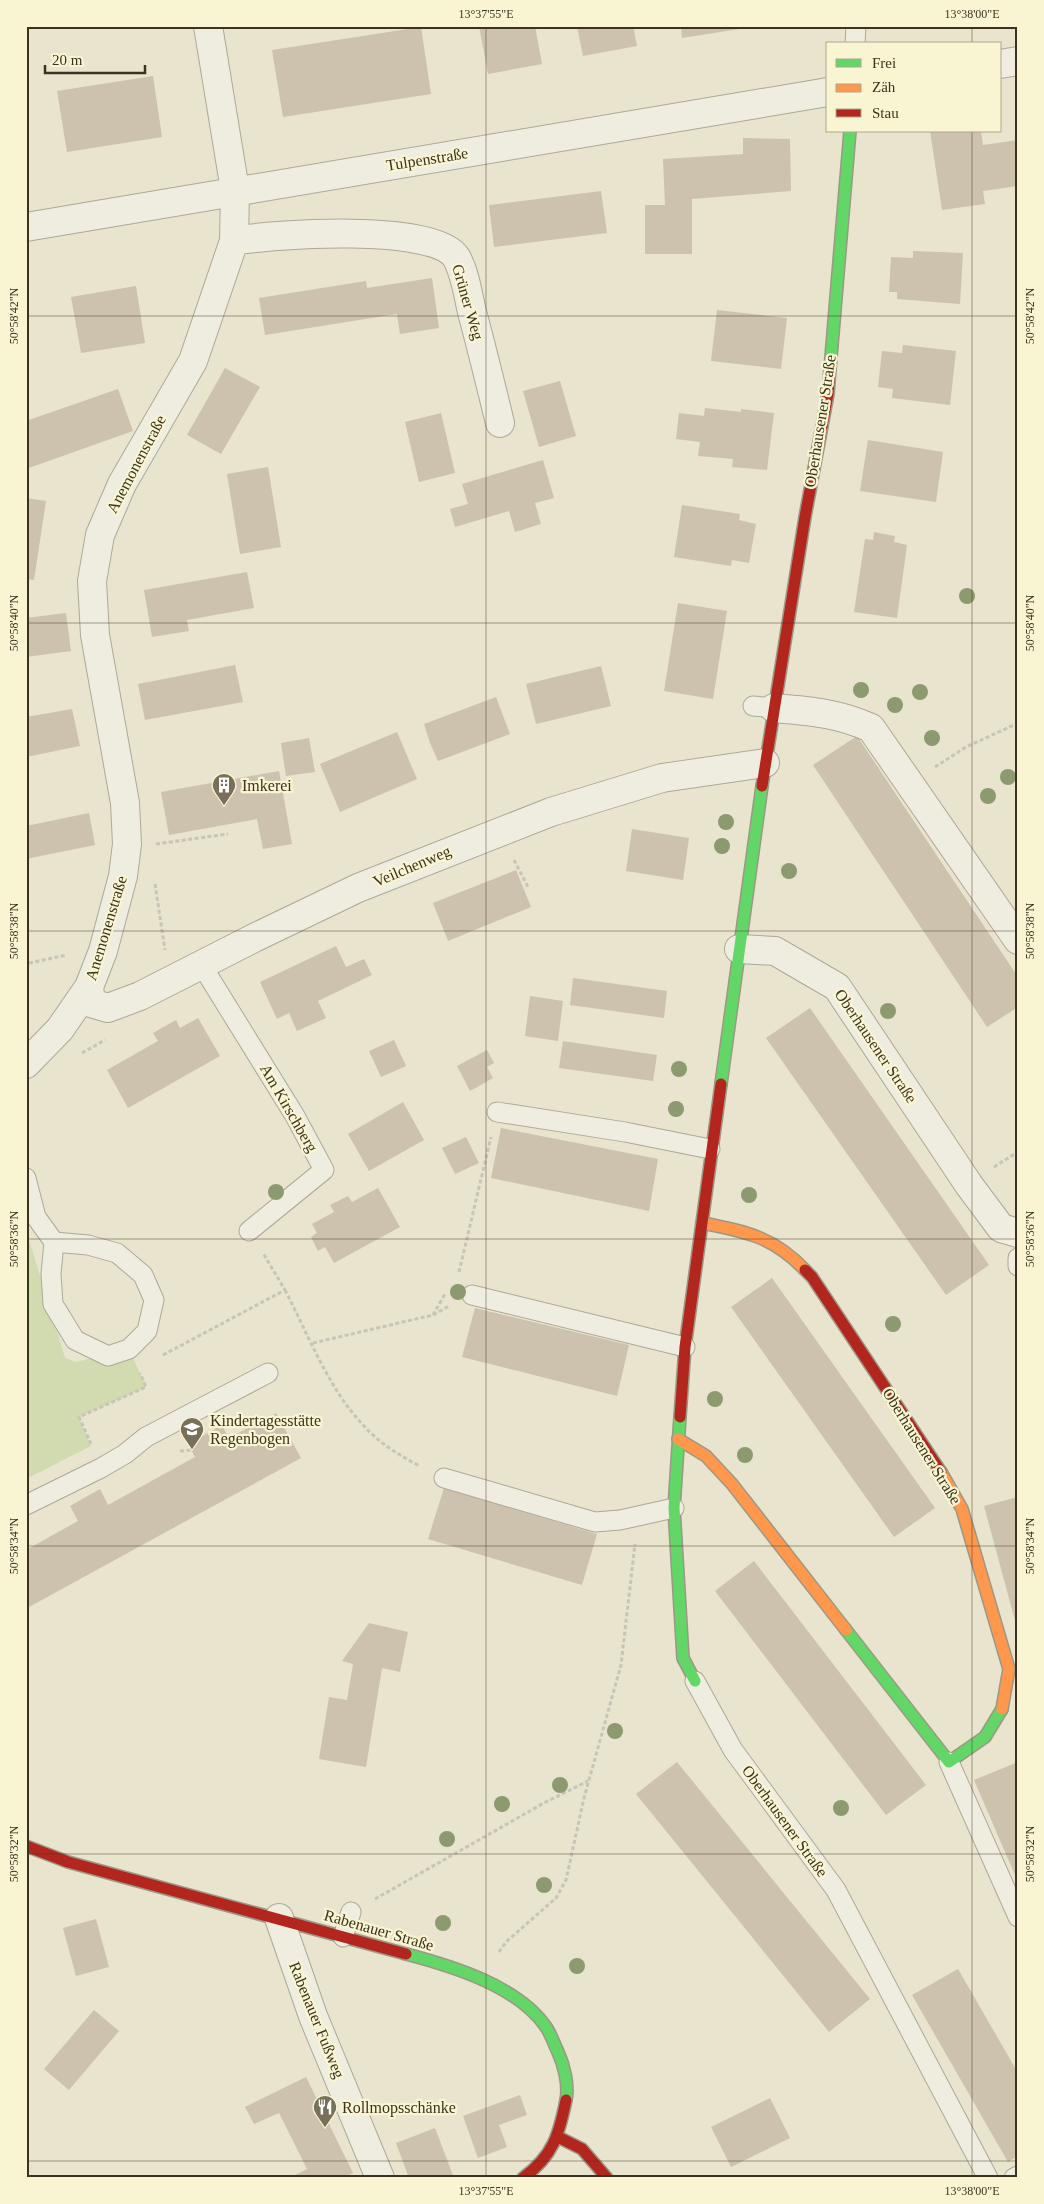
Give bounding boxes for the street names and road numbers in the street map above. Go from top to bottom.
street label: Tulpenstraße [385,144,469,175]
street label: Grüner Weg [448,262,487,342]
street label: Oberhausener Straße [801,354,839,488]
street label: Anemonenstraße [103,412,169,516]
street label: Veilchenweg [371,842,454,891]
street label: Anemonenstraße [82,874,130,982]
street label: Oberhausener Straße [832,986,920,1106]
street label: Am Kirschberg [256,1061,321,1156]
street label: Oberhausener Straße [879,1385,965,1507]
street label: Oberhausener Straße [739,1762,831,1880]
street label: Rabenauer Straße [322,1906,436,1954]
street label: Rabenauer Fußweg [285,1959,348,2081]

